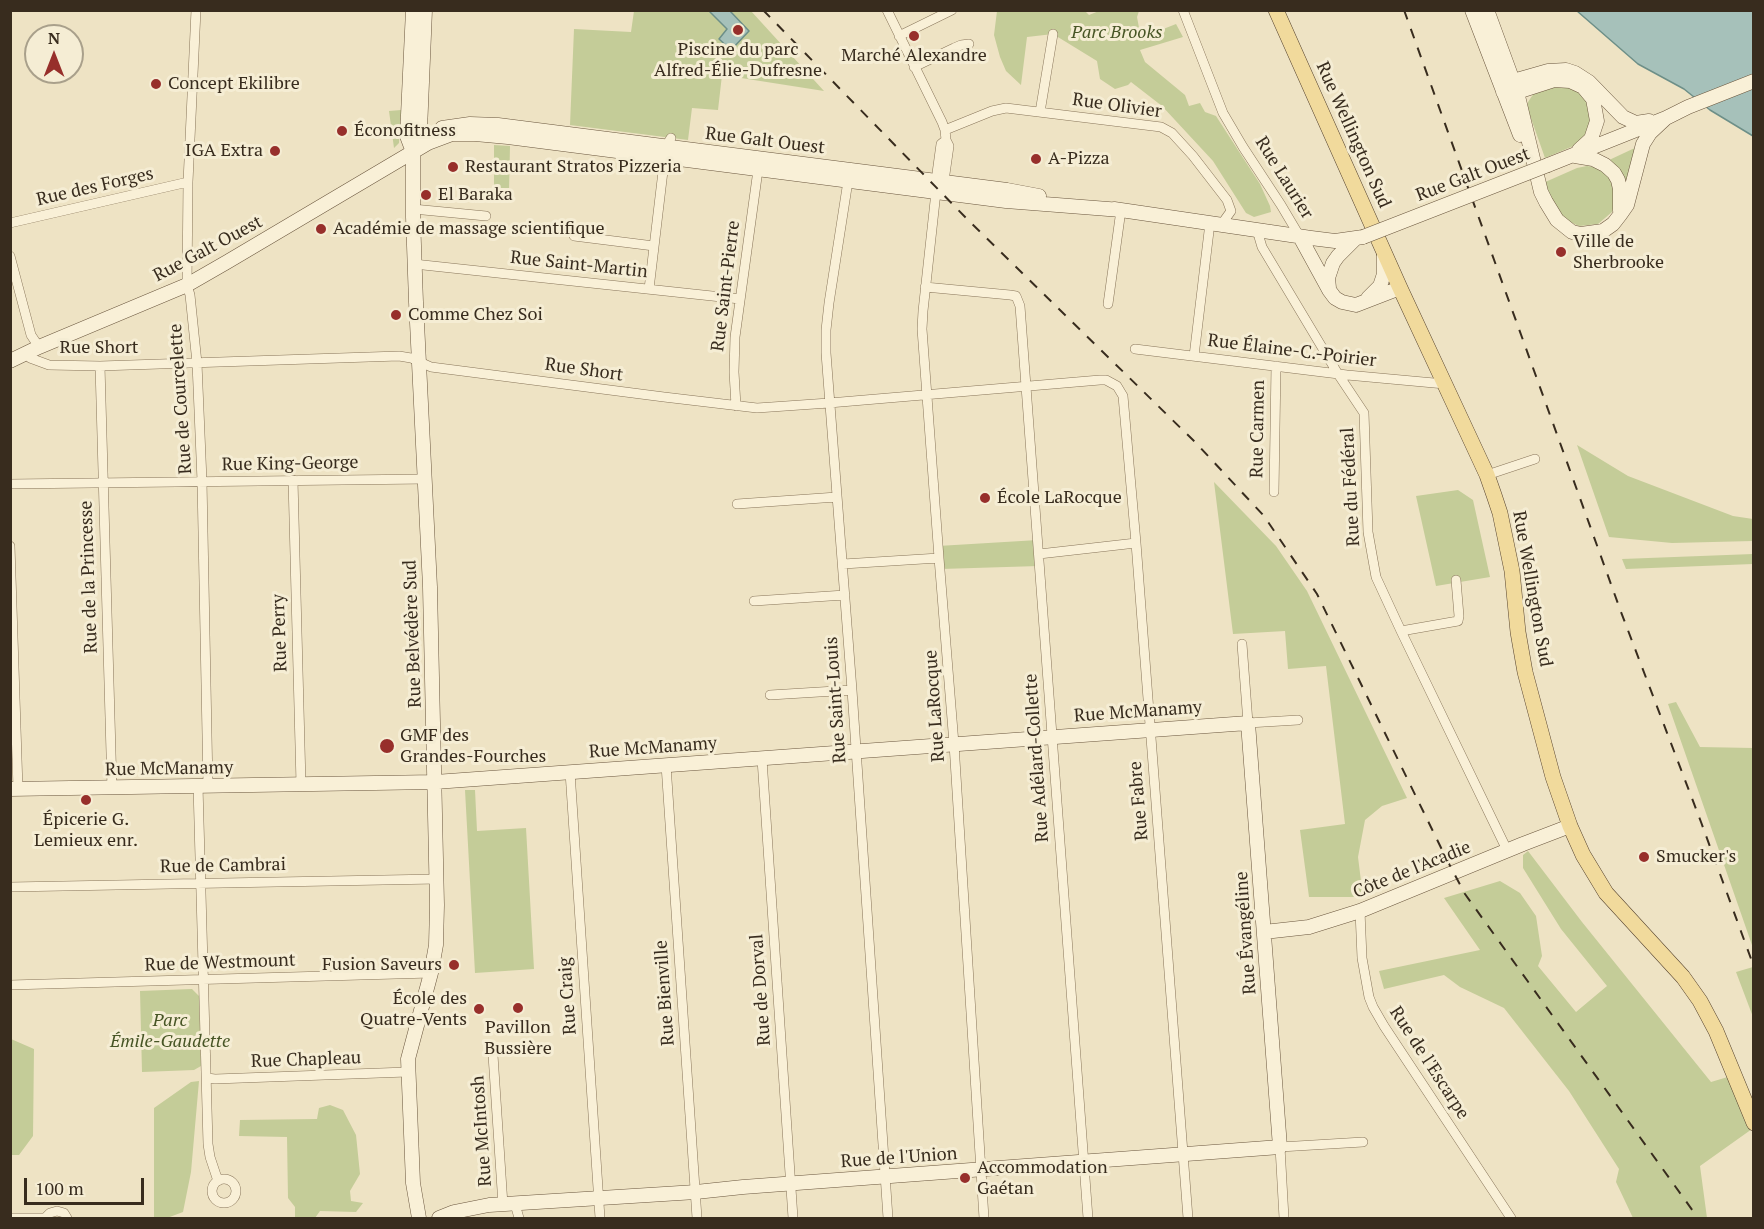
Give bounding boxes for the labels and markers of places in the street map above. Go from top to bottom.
marker: Piscine du parc Alfred-Élie-Dufresne [731,23,745,37]
marker: Marché Alexandre [907,29,921,43]
place label: Piscine du parc Alfred-Élie-Dufresne [654,39,822,82]
place label: Marché Alexandre [841,45,987,67]
place label: Concept Ekilibre [168,73,300,95]
marker: Concept Ekilibre [149,77,163,91]
place label: Éconofitness [354,120,456,142]
marker: Éconofitness [335,124,349,138]
place label: IGA Extra [185,140,263,162]
marker: IGA Extra [268,144,282,158]
place label: A-Pizza [1048,148,1110,170]
marker: A-Pizza [1029,152,1043,166]
place label: Restaurant Stratos Pizzeria [465,156,682,178]
marker: Restaurant Stratos Pizzeria [446,160,460,174]
place label: El Baraka [438,184,513,206]
marker: El Baraka [419,188,433,202]
place label: Académie de massage scientifique [333,218,605,240]
marker: Académie de massage scientifique [314,222,328,236]
place label: Ville de Sherbrooke [1573,231,1664,274]
marker: Ville de Sherbrooke [1554,245,1568,259]
place label: Comme Chez Soi [408,304,543,326]
marker: Comme Chez Soi [389,308,403,322]
place label: École LaRocque [997,487,1122,509]
marker: École LaRocque [978,491,992,505]
place label: GMF des Grandes-Fourches [400,725,546,768]
marker: GMF des Grandes-Fourches [378,737,396,755]
marker: Épicerie G. Lemieux enr. [79,793,93,807]
place label: Épicerie G. Lemieux enr. [34,809,138,852]
place label: Smucker's [1656,846,1736,868]
marker: Smucker's [1637,850,1651,864]
place label: Fusion Saveurs [322,954,442,976]
marker: Fusion Saveurs [447,958,461,972]
place label: École des Quatre-Vents [360,988,467,1030]
marker: Pavillon Bussière [511,1001,525,1015]
marker: École des Quatre-Vents [472,1002,486,1016]
place label: Pavillon Bussière [484,1017,552,1060]
place label: Accommodation Gaétan [977,1157,1108,1200]
marker: Accommodation Gaétan [958,1171,972,1185]

